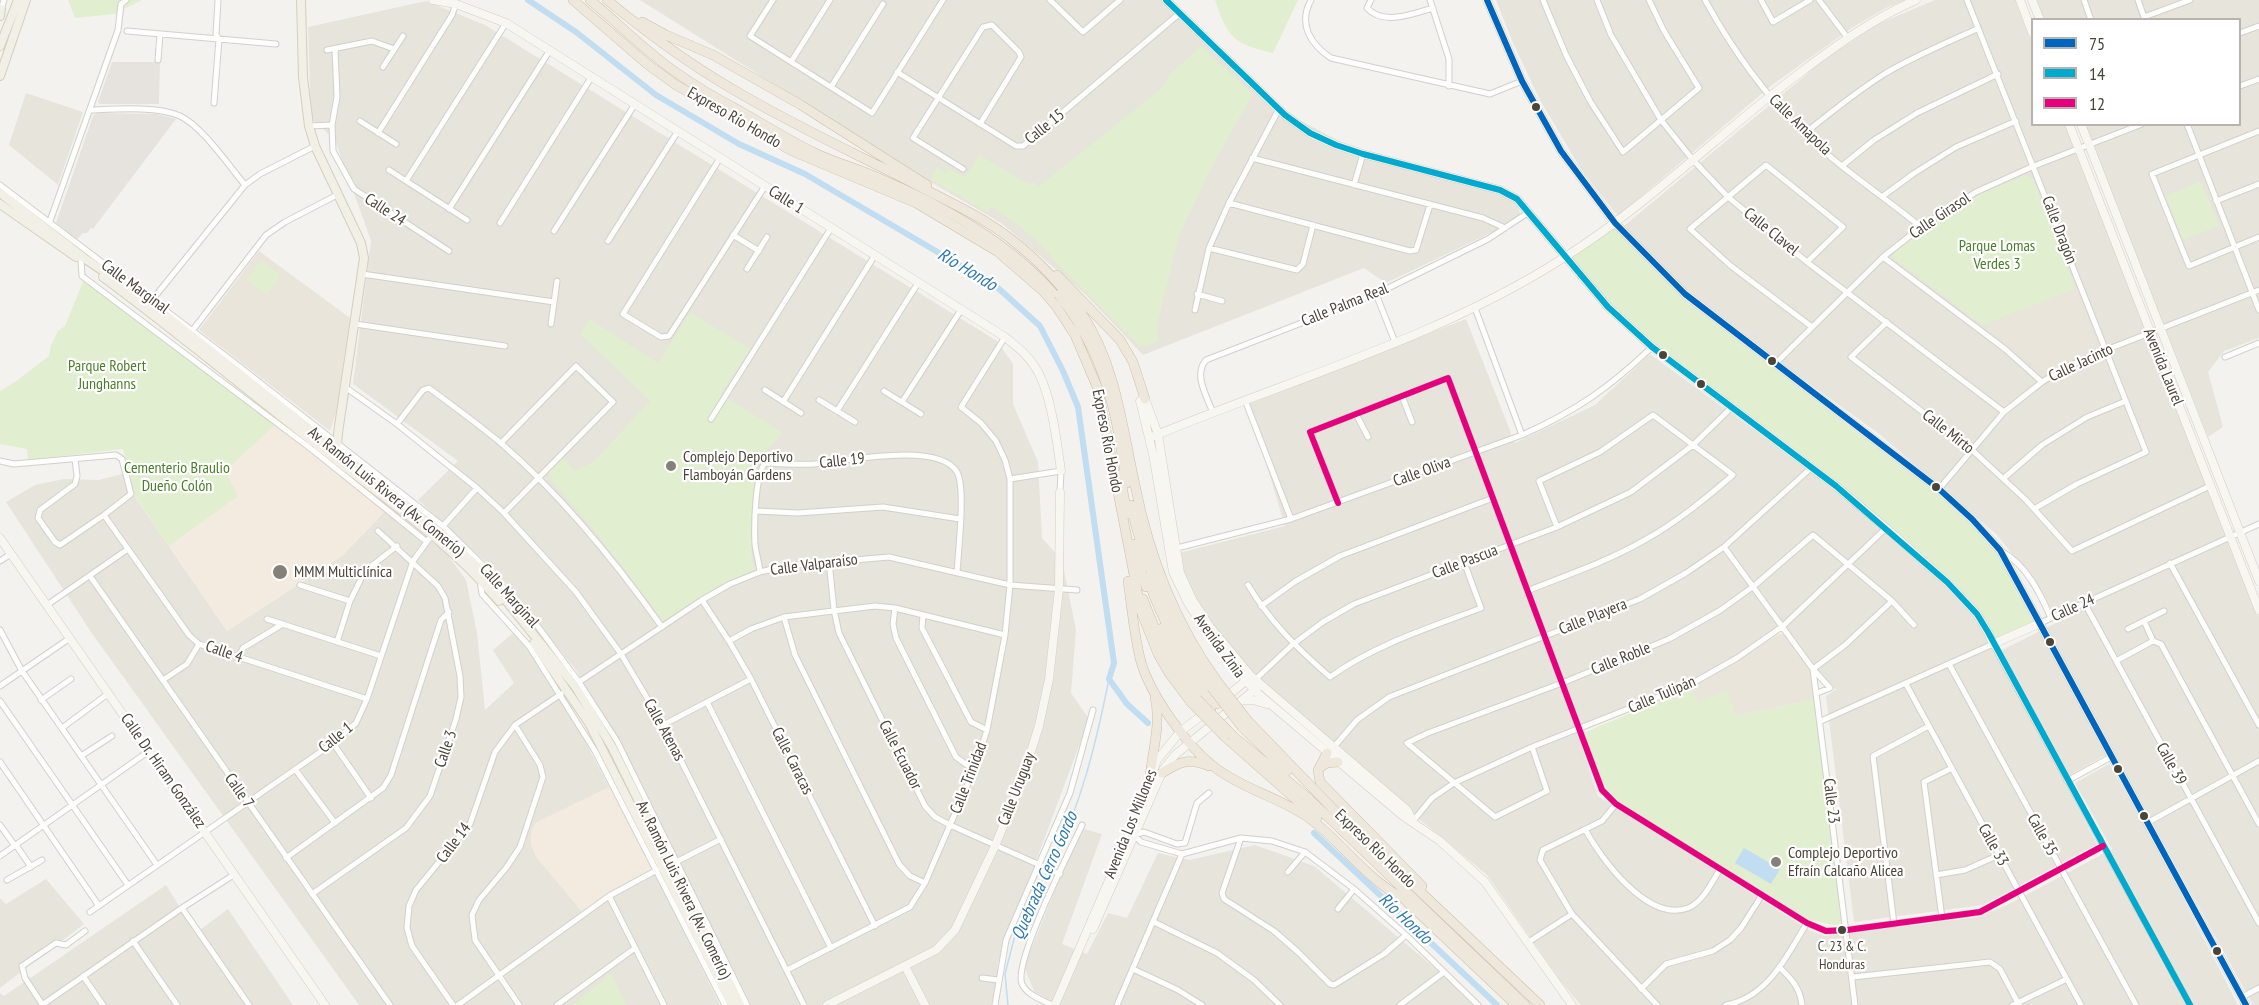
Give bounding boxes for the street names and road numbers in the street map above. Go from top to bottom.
street label: Expreso Río Hondo [684,83,784,153]
street label: Calle Amapola [1765,91,1835,159]
street label: Calle 15 [1021,105,1069,149]
street label: Calle 1 [765,182,807,218]
street label: Calle Girasol [1906,189,1974,243]
street label: Calle 24 [361,190,409,230]
street label: Calle Dragón [2037,193,2081,267]
street label: Calle Clavel [1740,204,1802,260]
street label: Calle Marginal [97,256,173,318]
street label: Calle Palma Real [1299,279,1391,331]
street label: Avenida Laurel [2139,326,2187,408]
street label: Calle Jacinto [2046,340,2116,386]
street label: Expreso Río Hondo [1088,388,1126,494]
street label: Calle Mirto [1918,406,1978,458]
street label: Av. Ramón Luis Rivera (Av. Comerío) [304,423,468,561]
street label: Calle 19 [818,449,866,473]
street label: Calle Oliva [1391,453,1453,491]
street label: Calle Pascua [1430,541,1500,583]
street label: Calle Valparaíso [769,550,859,580]
street label: Calle Marginal [475,560,543,632]
street label: Calle 24 [2048,590,2098,626]
street label: Calle Playera [1556,595,1630,639]
street label: Avenida Zinia [1189,610,1249,682]
street label: Calle 4 [203,637,245,667]
street label: Calle Roble [1589,638,1653,680]
street label: Calle Tulipán [1625,672,1699,718]
street label: Calle Atenas [639,696,689,764]
street label: Calle Dr. Hiram González [116,710,210,832]
street label: Calle Ecuador [874,717,926,793]
street label: Calle 1 [315,719,357,757]
street label: Calle Caracas [767,724,817,798]
street label: Calle 3 [431,728,461,770]
street label: Calle Trinidad [947,739,991,817]
street label: Calle 39 [2152,740,2190,788]
street label: Calle Uruguay [994,750,1040,828]
street label: Avenida Los Millones [1100,767,1162,881]
street label: Calle 7 [220,770,258,812]
street label: Calle 23 [1819,777,1843,825]
street label: Av. Ramón Luis Rivera (Av. Comerío) [631,798,735,982]
street label: Expreso Río Hondo [1331,806,1419,892]
street label: Calle 35 [2023,811,2061,859]
street label: Calle 14 [433,819,475,867]
street label: Calle 33 [1974,821,2012,869]

